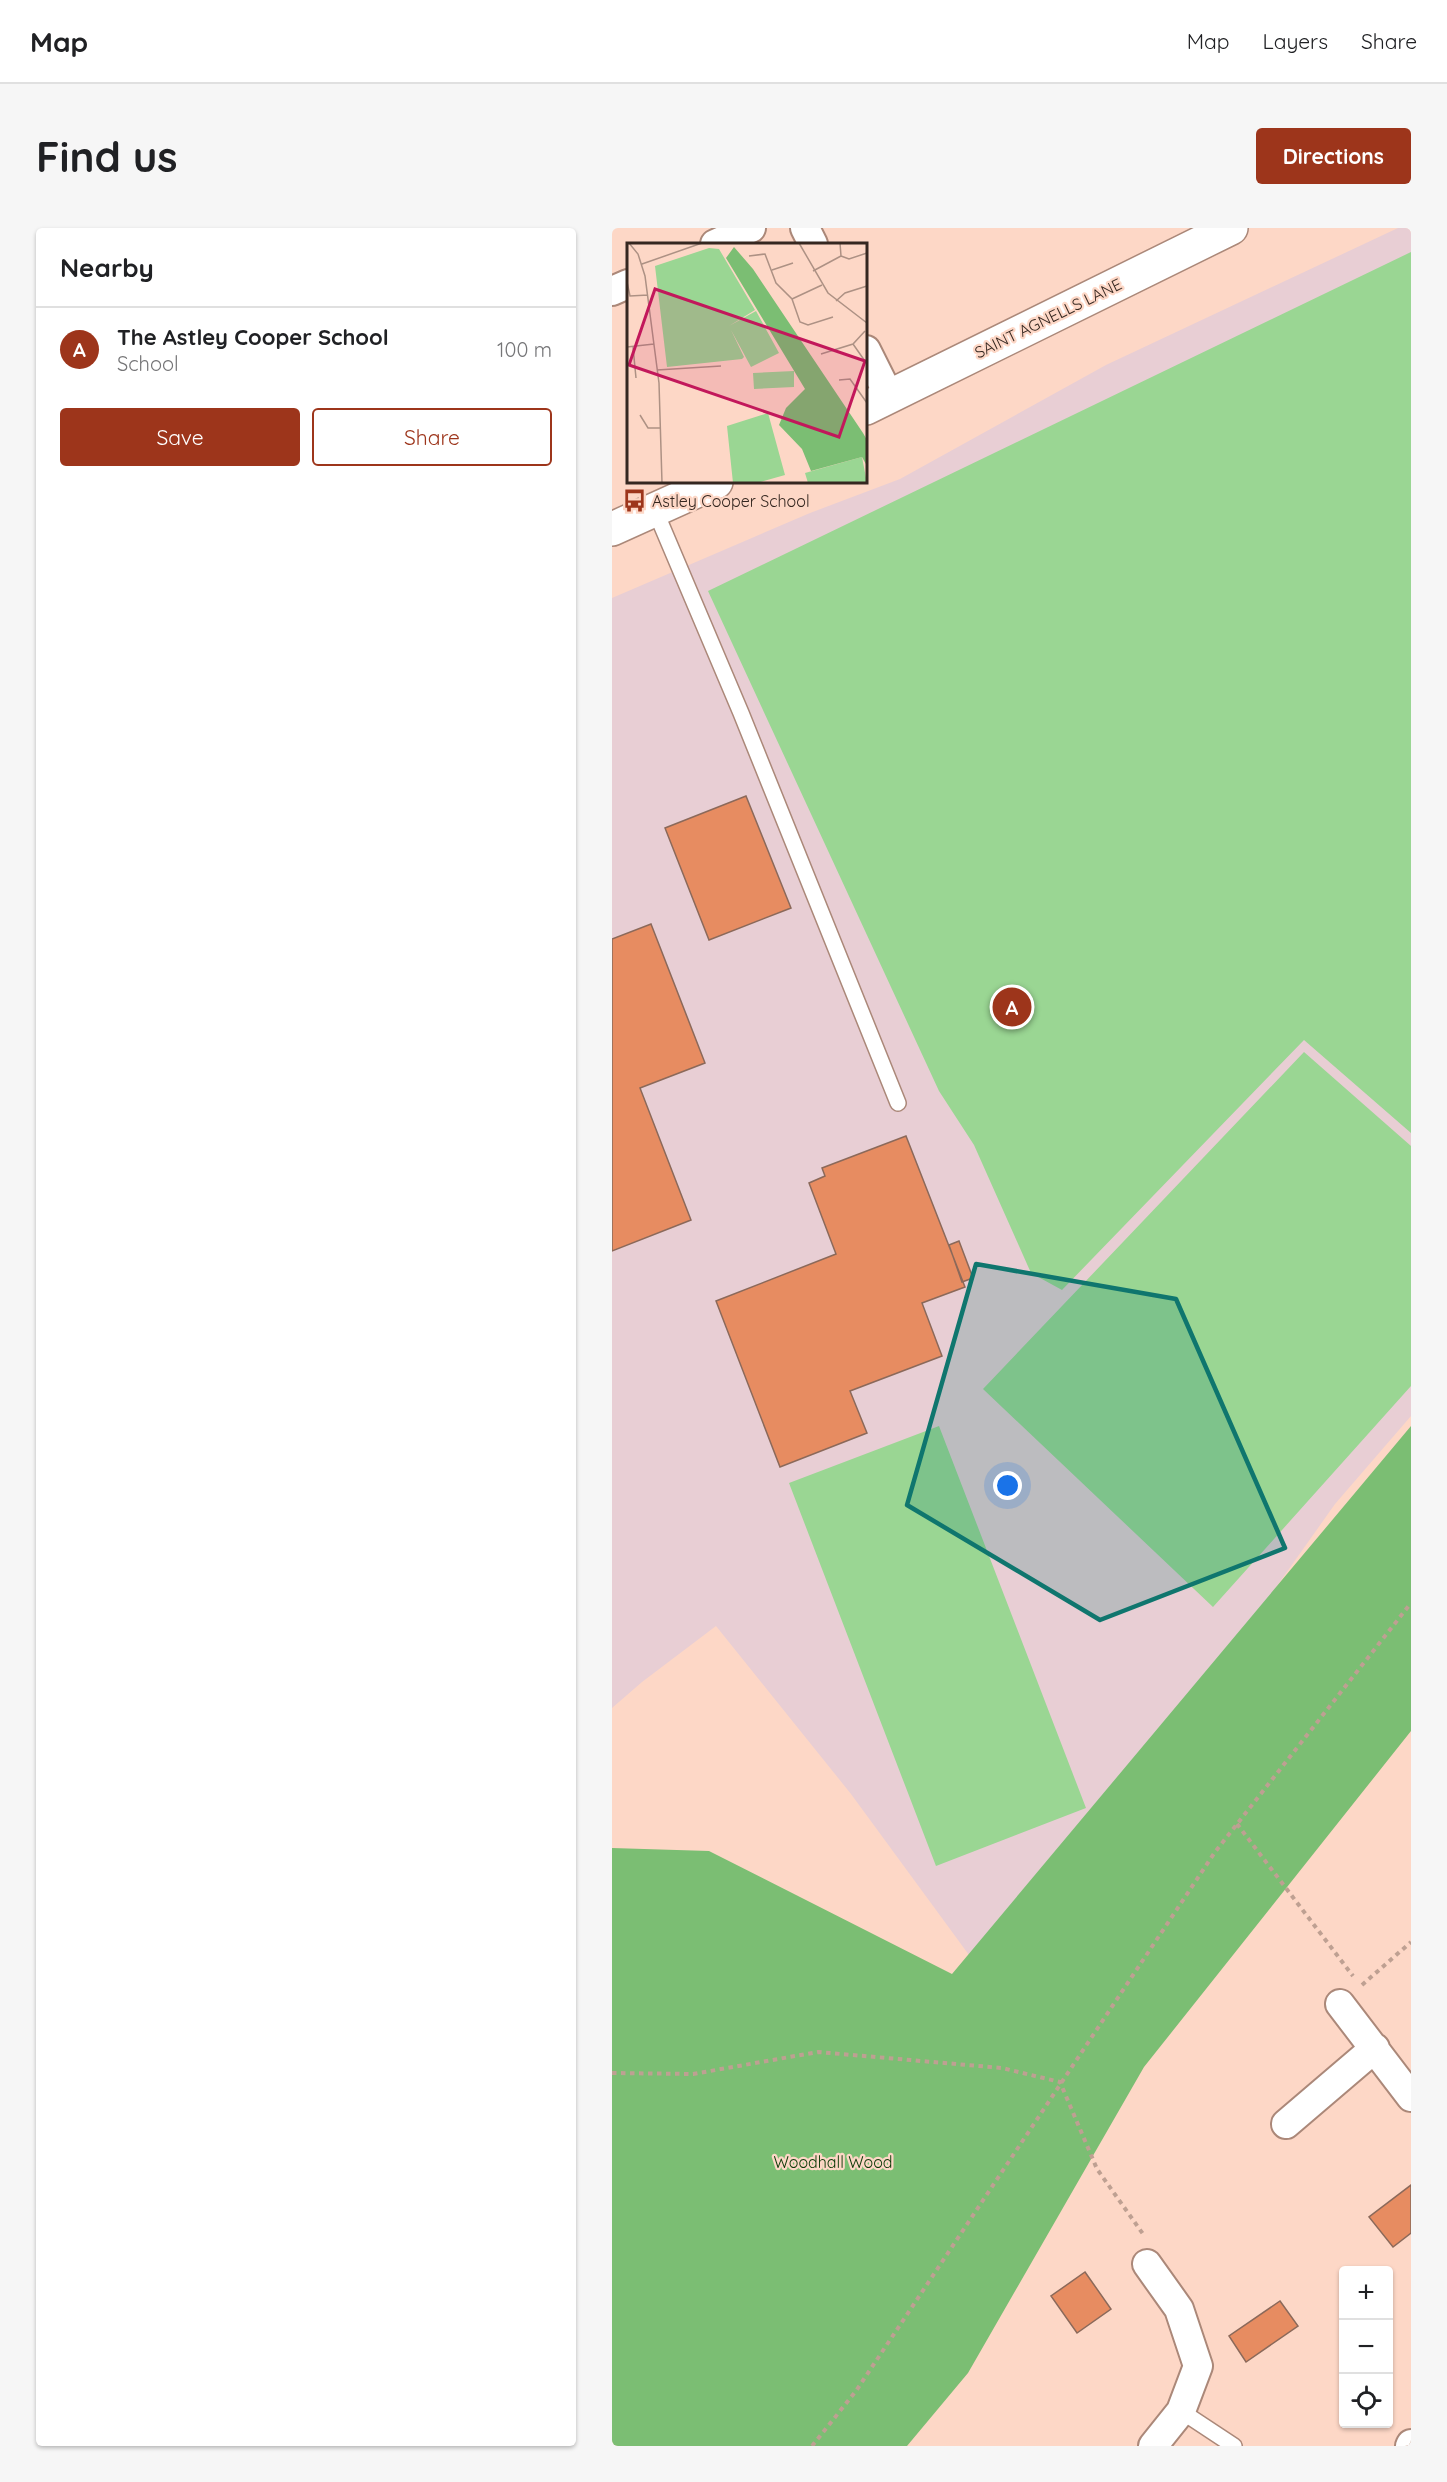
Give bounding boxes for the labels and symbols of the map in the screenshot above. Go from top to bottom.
inset map [627,243,867,483]
street label: SAINT AGNELLS LANE [971,274,1125,362]
bus stop icon: Astley Cooper School [621,488,647,514]
place label: Astley Cooper School [652,491,810,511]
pin: A [992,984,1032,1030]
your location [993,1471,1022,1500]
park label: Woodhall Wood [774,2152,893,2172]

